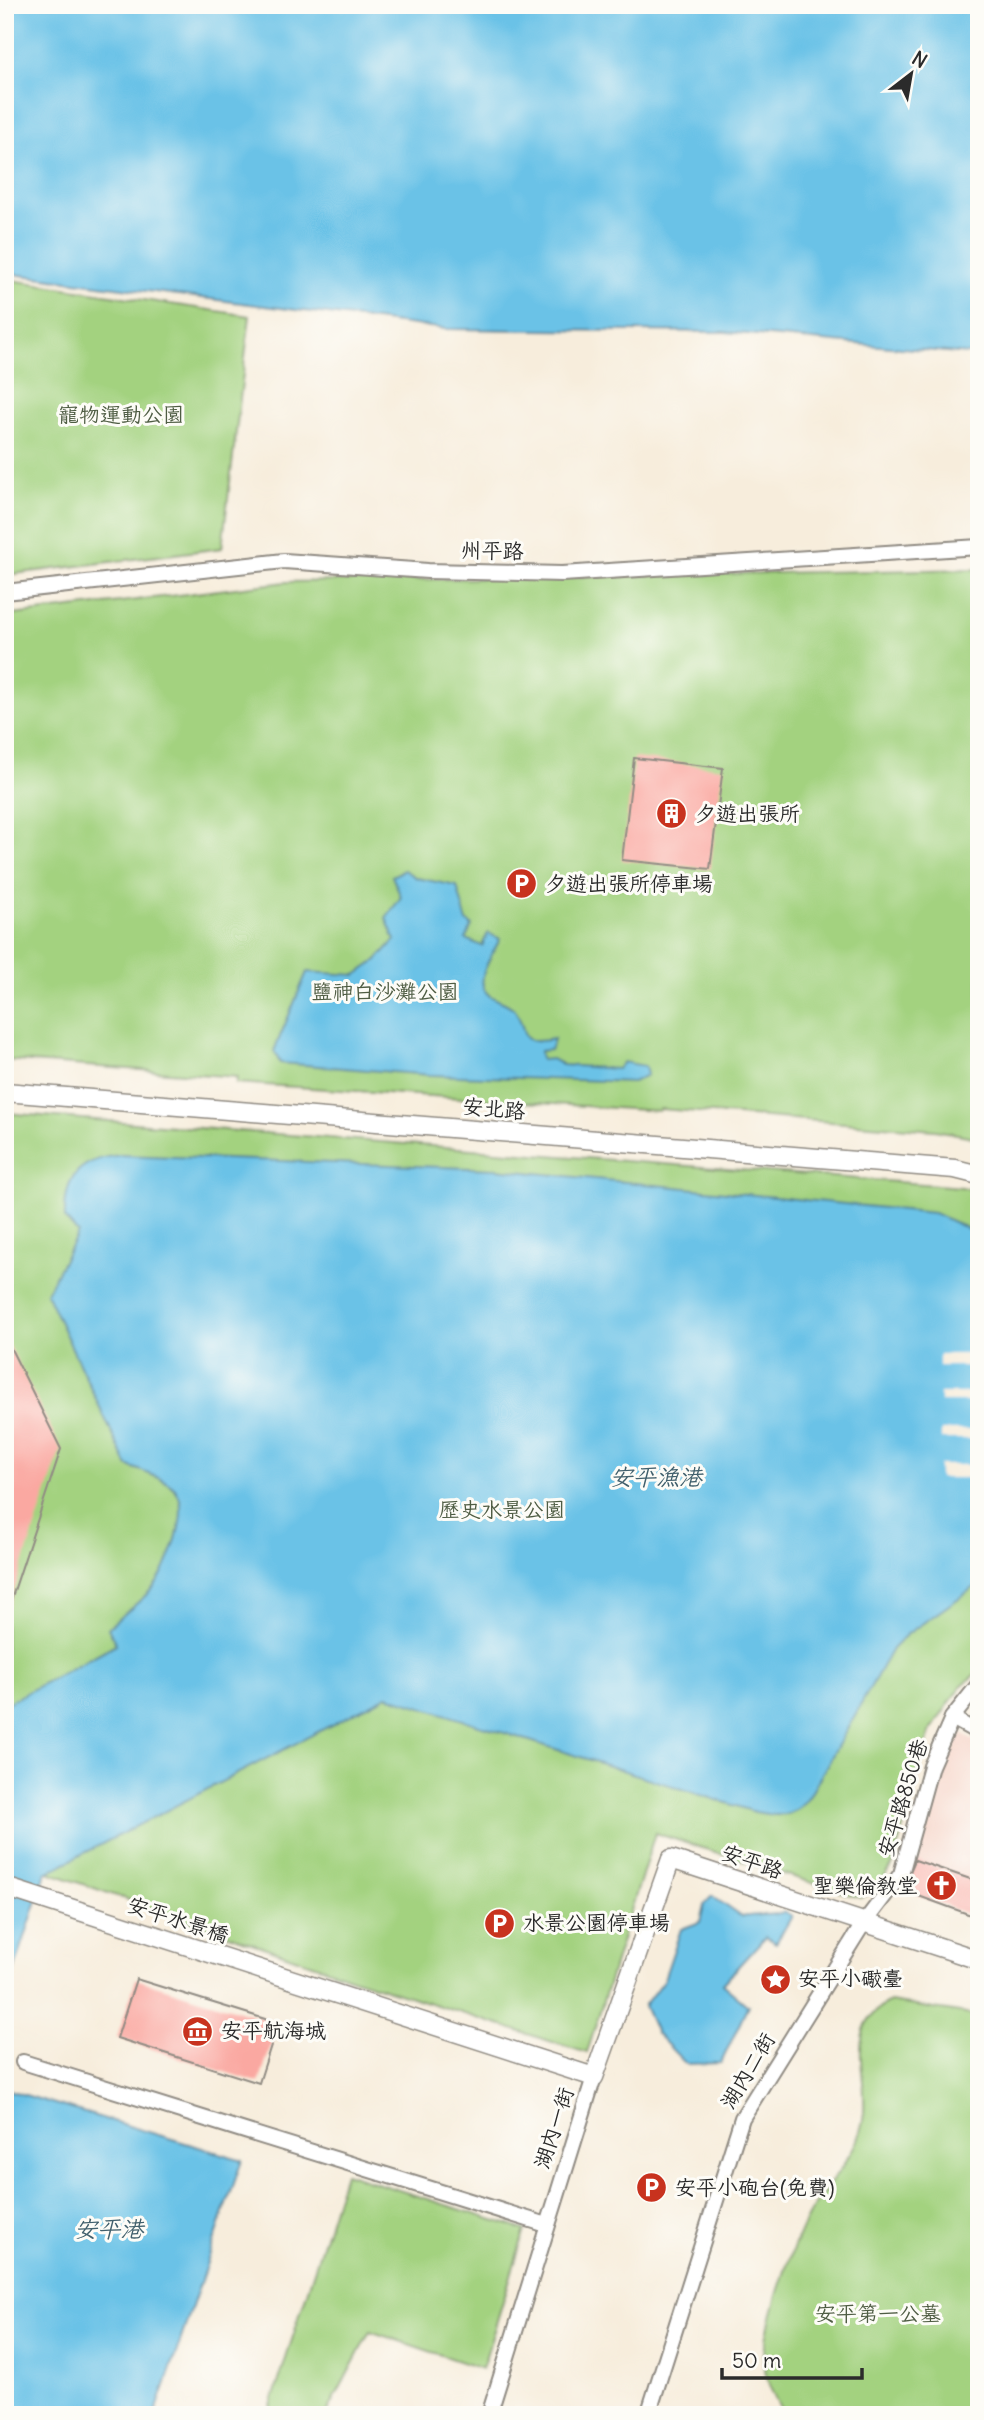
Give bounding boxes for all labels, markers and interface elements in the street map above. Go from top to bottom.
north arrow [876,38,946,108]
text: N [908,46,932,73]
park label: 寵物運動公園 [58,401,184,428]
street label: 州平路 [460,536,524,565]
building icon: 夕遊出張所 [655,797,689,831]
place label: 夕遊出張所 [695,800,800,827]
parking icon: 夕遊出張所停車場 [505,867,539,901]
place label: 夕遊出張所停車場 [545,870,713,897]
park label: 鹽神白沙灘公園 [312,978,459,1005]
street label: 安北路 [461,1092,527,1125]
water label: 安平漁港 [610,1462,704,1491]
park label: 歷史水景公園 [439,1496,565,1523]
street label: 安平路850巷 [872,1736,933,1860]
street label: 安平路 [718,1839,786,1885]
church icon: 聖樂倫教堂 [924,1869,958,1903]
place label: 聖樂倫教堂 [813,1872,918,1899]
street label: 安平水景橋 [124,1890,232,1949]
parking icon: 水景公園停車場 [483,1906,517,1940]
place label: 水景公園停車場 [523,1909,670,1936]
place icon: 安平小礮臺 [758,1962,792,1996]
place label: 安平小礮臺 [798,1965,903,1992]
museum icon: 安平航海城 [181,2014,215,2048]
place label: 安平航海城 [221,2017,326,2044]
street label: 湖內二街 [714,2028,781,2114]
street label: 湖內一街 [528,2084,579,2172]
parking icon: 安平小砲台(免費) [635,2171,669,2205]
place label: 安平小砲台(免費) [675,2174,835,2201]
water label: 安平港 [75,2214,146,2243]
park label: 安平第一公墓 [815,2300,941,2327]
scale bar [722,2336,862,2380]
text: 50 m [732,2347,781,2374]

